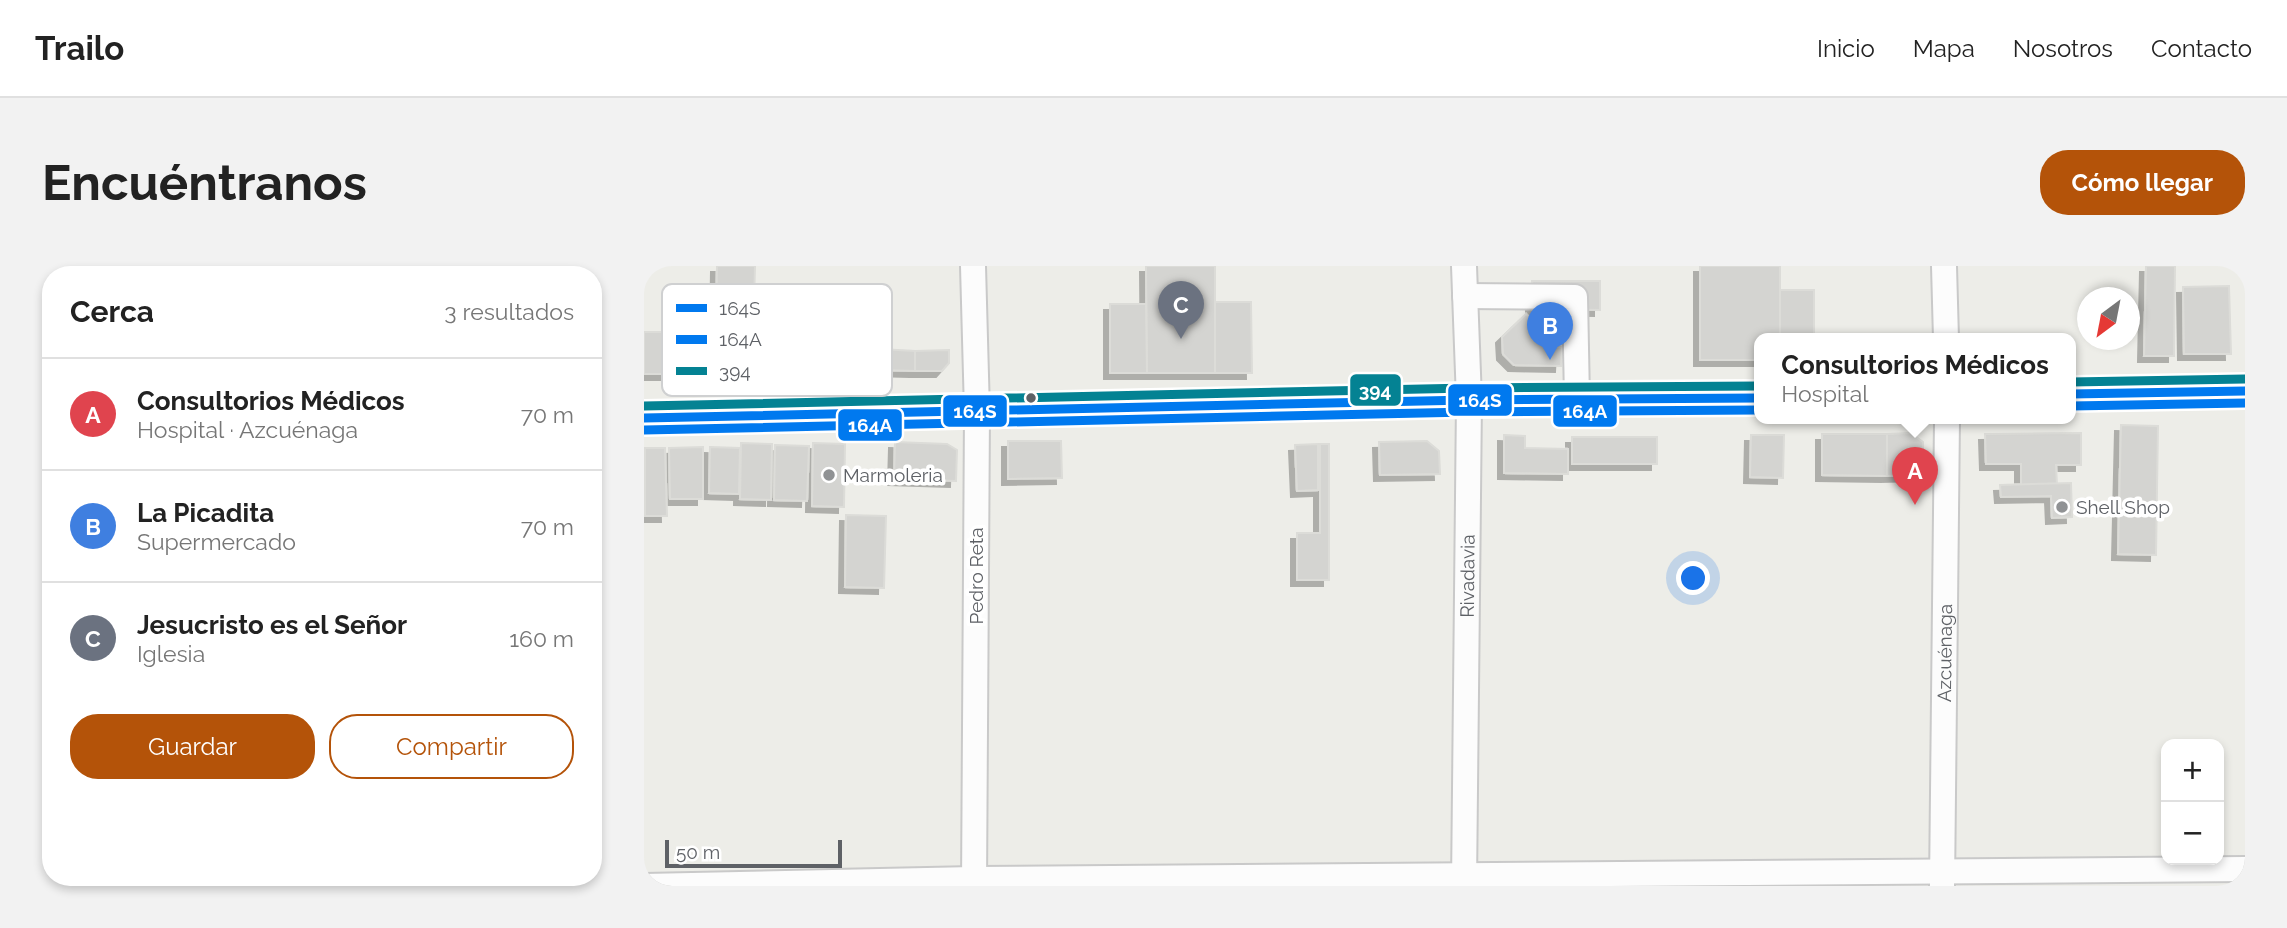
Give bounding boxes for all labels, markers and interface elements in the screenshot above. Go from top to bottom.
text: Trailo [35,29,124,68]
text: Inicio [1817,34,1875,63]
text: Mapa [1913,34,1975,63]
text: Nosotros [2013,34,2113,63]
text: Contacto [2151,34,2252,63]
button: Cómo llegar [2040,150,2245,215]
text: Encuéntranos [42,154,367,211]
pin: C [1158,281,1204,339]
legend [662,284,892,396]
north arrow [2077,287,2140,350]
text: Cerca [70,294,154,329]
text: 164S [719,297,761,319]
text: 3 resultados [444,298,574,325]
pin: B [1527,302,1573,360]
text: 164A [719,328,762,350]
popup [1754,333,2076,424]
text: Consultorios Médicos [1781,350,2049,380]
text: 394 [719,360,751,382]
line badge: 394 [1349,373,1402,407]
text: 394 [1359,379,1391,401]
text: Hospital [1781,380,1868,407]
line badge: 164S [1447,383,1513,417]
text: Consultorios Médicos [137,386,405,416]
text: 164S [1458,389,1502,411]
unlabelled marker [1024,391,1038,405]
line badge: 164S [942,394,1008,428]
line badge: 164A [1552,394,1618,428]
text: 164S [953,400,997,422]
text: 164A [1563,400,1607,422]
text: A [85,401,101,428]
text: 70 m [521,401,574,428]
line badge: 164A [837,408,903,442]
text: 164A [848,414,892,436]
text: Hospital · Azcuénaga [137,416,358,443]
pin: A [1892,447,1938,505]
place label: Marmoleria [843,464,943,486]
marker: Marmoleria [821,467,837,483]
place label: Shell Shop [2076,496,2170,518]
text: La Picadita [137,498,274,528]
marker: Shell Shop [2054,499,2070,515]
text: B [85,513,101,540]
text: 70 m [521,513,574,540]
text: Supermercado [137,528,296,555]
street label: Pedro Reta [965,528,987,625]
street label: Rivadavia [1456,534,1479,618]
your location [1676,561,1710,595]
street label: Azcuénaga [1933,604,1956,702]
text: Jesucristo es el Señor [137,610,407,640]
text: C [85,625,101,652]
text: 160 m [509,625,574,652]
text: Iglesia [137,640,205,667]
button: Guardar [70,714,315,779]
button: Compartir [329,714,574,779]
map controls [2161,739,2224,865]
button: + [2161,739,2224,802]
button: − [2161,802,2224,865]
scale bar [665,837,842,869]
text: 50 m [676,841,720,863]

